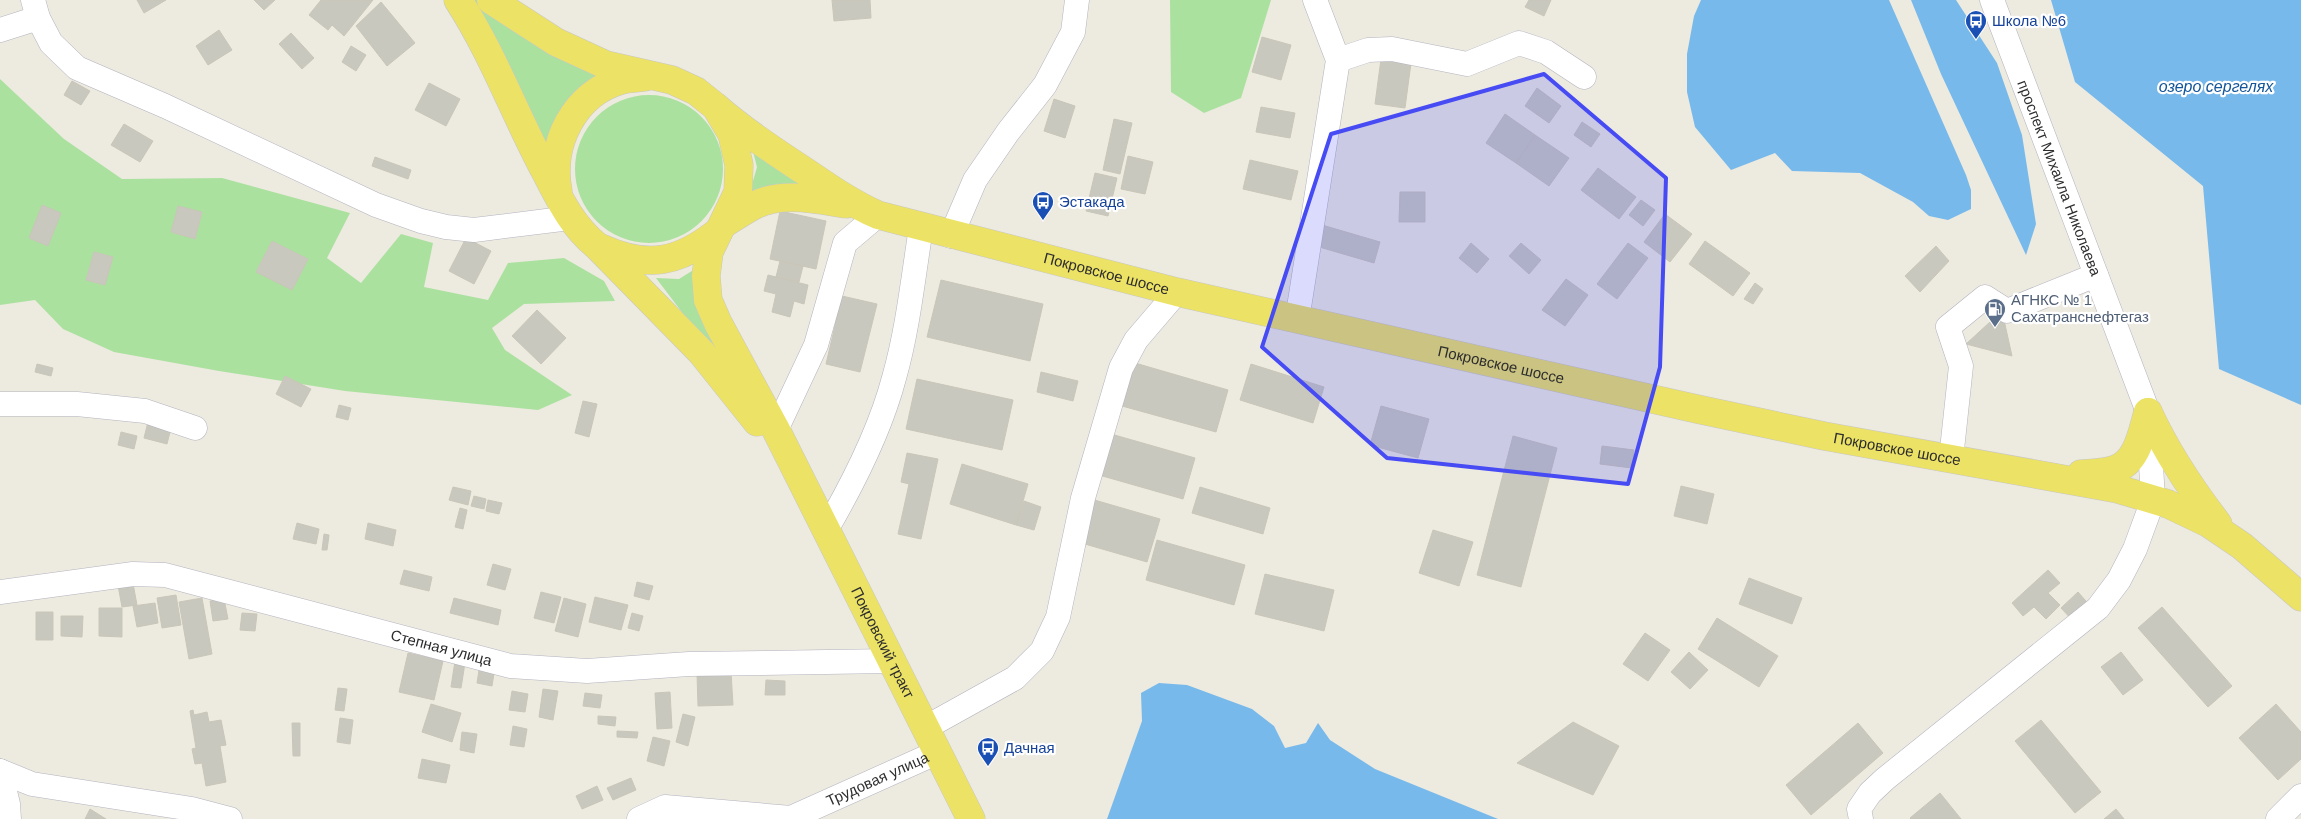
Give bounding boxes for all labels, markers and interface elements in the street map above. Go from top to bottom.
bus stop icon: Школа №6 [1964,9,1988,40]
place label: Школа №6 [1992,12,2066,29]
street label: проспект Михаила Николаева [2014,78,2105,279]
water label: озеро сергелях [2159,78,2274,95]
bus stop icon: Эстакада [1031,190,1055,221]
place label: Эстакада [1059,193,1125,210]
street label: Покровское шоссе [1042,249,1171,298]
place label: АГНКС № 1 Сахатранснефтегаз [2011,291,2149,325]
fuel station icon: АГНКС № 1 Сахатранснефтегаз [1983,297,2007,328]
street label: Покровское шоссе [1436,342,1566,387]
street label: Покровское шоссе [1832,429,1962,469]
street label: Покровский тракт [848,584,918,701]
street label: Степная улица [389,626,495,669]
bus stop icon: Дачная [976,736,1000,767]
place label: Дачная [1004,739,1055,756]
street label: Трудовая улица [824,748,932,809]

